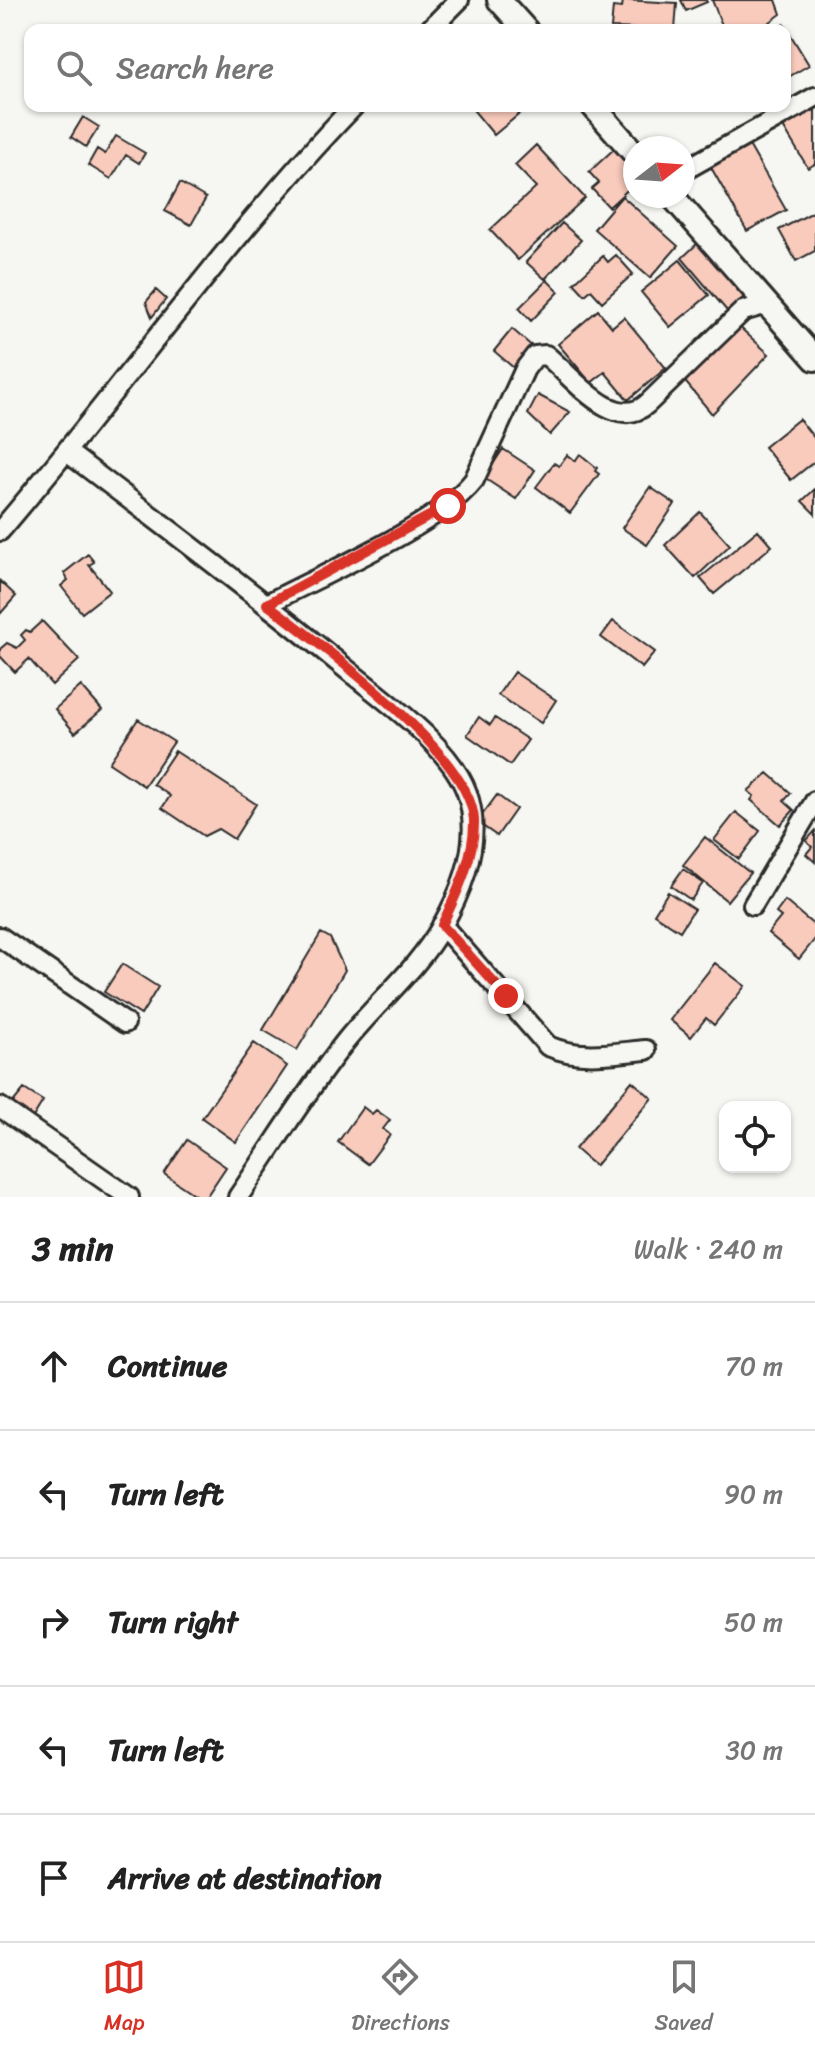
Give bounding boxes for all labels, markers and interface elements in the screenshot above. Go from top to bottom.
search box [24,24,791,112]
text: Search here [116,41,274,95]
icon: search [52,46,96,90]
north arrow [623,136,695,208]
route start [430,488,466,524]
route end [488,978,524,1014]
map controls [719,1101,791,1173]
button: locate [719,1101,791,1173]
text: 3 min [32,1219,113,1279]
text: Walk · 240 m [634,1226,783,1272]
text: Continue [108,1339,227,1393]
text: 70 m [725,1343,783,1389]
icon: ahead [32,1344,76,1388]
text: Turn left [108,1467,224,1521]
text: 90 m [724,1471,783,1517]
icon: left [32,1472,76,1516]
text: Turn right [108,1595,238,1649]
text: 50 m [724,1599,783,1645]
icon: right [32,1600,76,1644]
text: Turn left [108,1723,224,1777]
text: 30 m [726,1727,783,1773]
icon: left [32,1728,76,1772]
text: Arrive at destination [108,1851,382,1905]
icon: arrive [32,1856,76,1900]
tab: Map [102,1955,146,2042]
tab: Directions [351,1955,450,2042]
tab: Saved [655,1955,713,2042]

